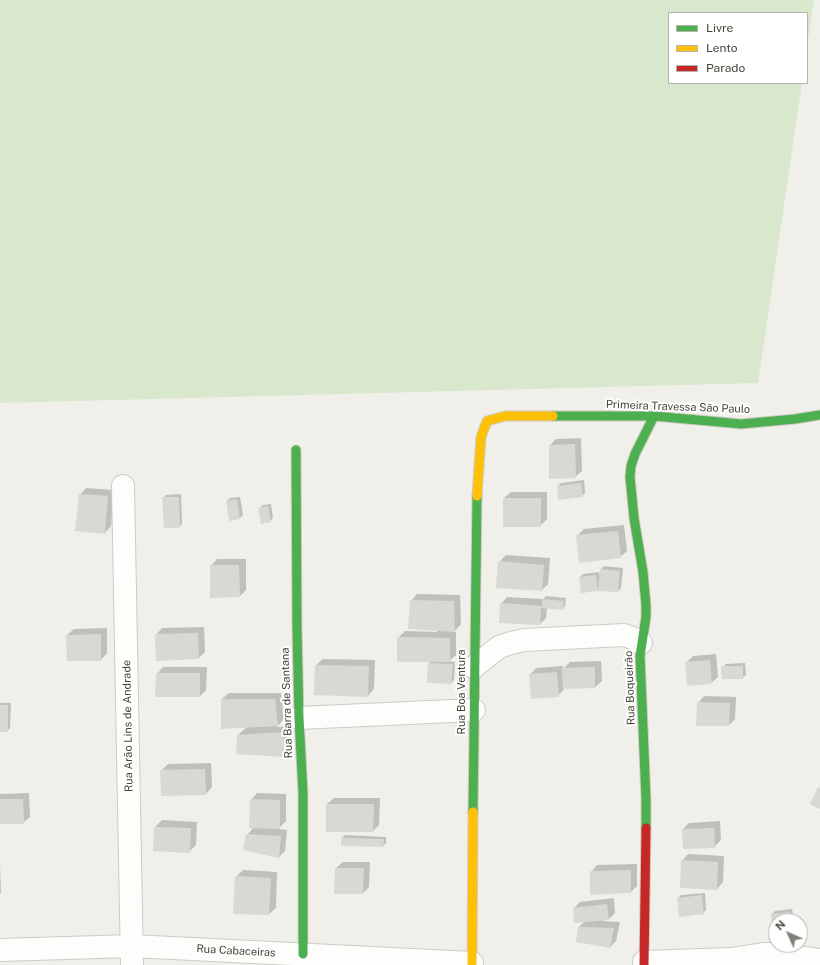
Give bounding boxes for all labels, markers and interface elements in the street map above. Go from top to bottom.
legend [668,12,808,84]
text: Livre [706,21,733,35]
text: Lento [706,41,737,55]
text: Parado [706,61,745,75]
street label: Primeira Travessa São Paulo [606,398,750,416]
street label: Rua Barra de Santana [278,647,296,759]
street label: Rua Boa Ventura [455,650,469,734]
street label: Rua Boqueirão [622,651,638,725]
street label: Rua Arão Lins de Andrade [120,660,136,792]
north arrow [768,913,808,953]
text: N [773,918,788,933]
street label: Rua Cabaceiras [196,942,276,960]

